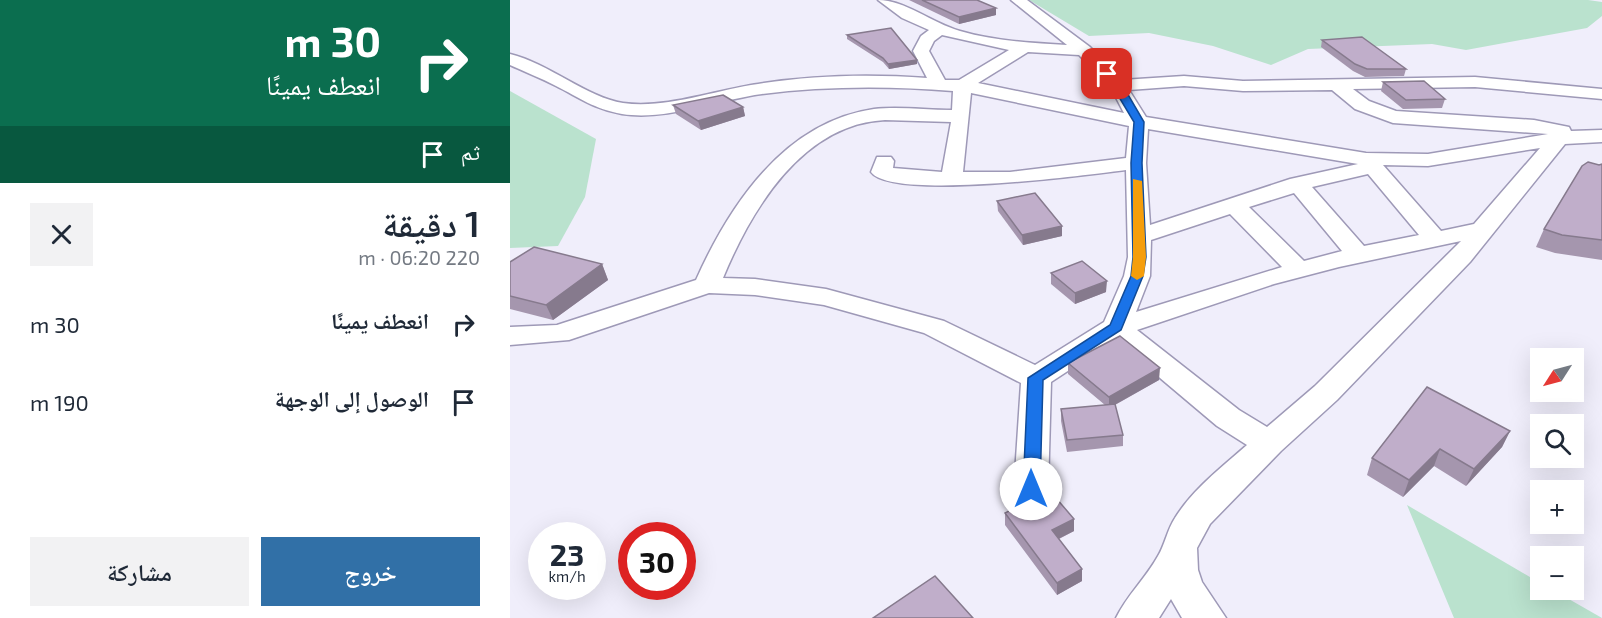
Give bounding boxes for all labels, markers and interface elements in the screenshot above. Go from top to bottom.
text: 30 m [285,15,381,65]
icon: right [402,24,480,102]
pin [1081,48,1132,99]
icon: arrive [1090,57,1123,90]
text: انعطف يمينًا [266,68,381,100]
icon: arrive [416,138,449,171]
text: ثم [461,138,480,164]
text: 1 دقيقة [382,201,480,244]
button: close [30,203,93,266]
text: 220 m · 06:20 [358,245,480,269]
text: انعطف يمينًا [331,307,429,333]
icon: right [447,308,480,341]
text: 30 m [30,311,80,337]
north arrow [1530,348,1584,402]
map controls [1530,348,1584,600]
text: الوصول إلى الوجهة [275,385,429,411]
icon: arrive [447,386,480,419]
text: 190 m [30,389,89,415]
button: search [1530,414,1584,468]
position arrow [999,457,1063,521]
button: + [1530,480,1584,534]
speed limit sign: 30 [618,522,696,600]
text: 23 [550,536,584,572]
button: مشاركة [30,537,249,606]
button: خروج [261,537,480,606]
button: − [1530,546,1584,600]
text: km/h [548,567,586,585]

